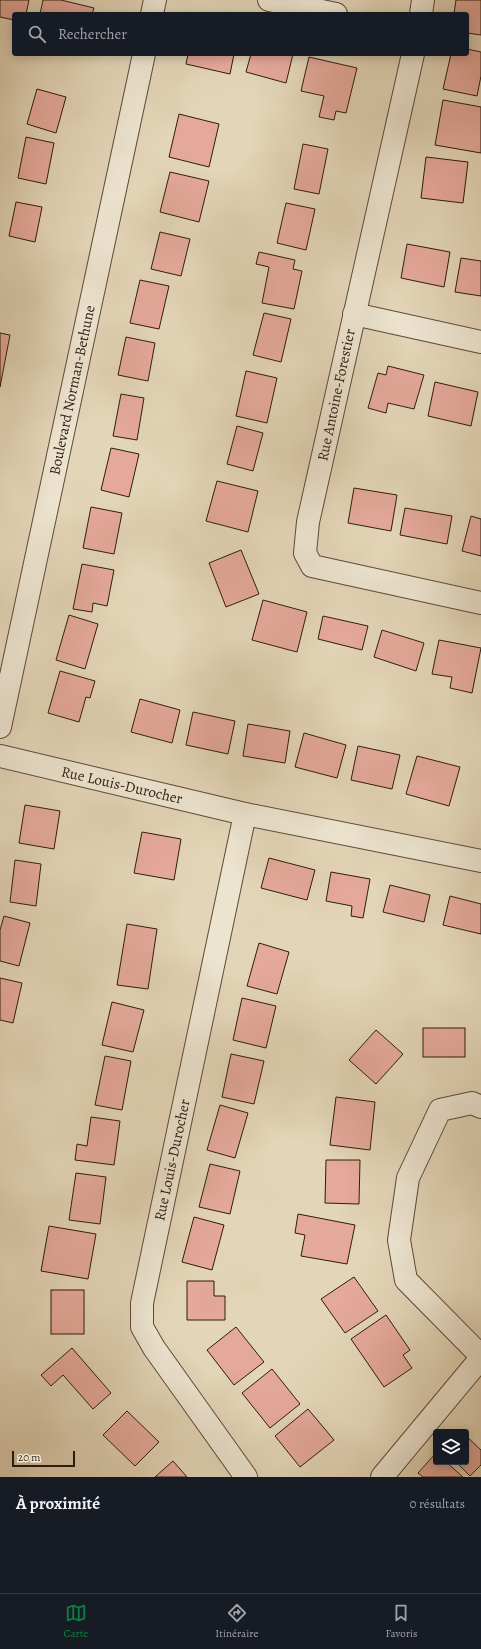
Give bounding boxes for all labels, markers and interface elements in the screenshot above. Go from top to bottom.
search box [12,12,469,56]
icon: search [26,23,48,45]
text: Rechercher [58,24,127,44]
street label: Boulevard Norman-Bethune [44,303,100,477]
street label: Rue Antoine-Forestier [312,327,360,463]
street label: Rue Louis-Durocher [59,761,185,809]
street label: Rue Louis-Durocher [149,1097,195,1223]
map controls [433,1429,469,1465]
button: layers [433,1429,469,1465]
scale bar [12,1449,75,1468]
text: 20 m [18,1450,40,1465]
text: À proximité [16,1492,100,1515]
text: 0 résultats [410,1495,465,1512]
tab: Carte [64,1602,88,1641]
tab: Itinéraire [215,1602,258,1641]
tab: Favoris [385,1602,417,1641]

